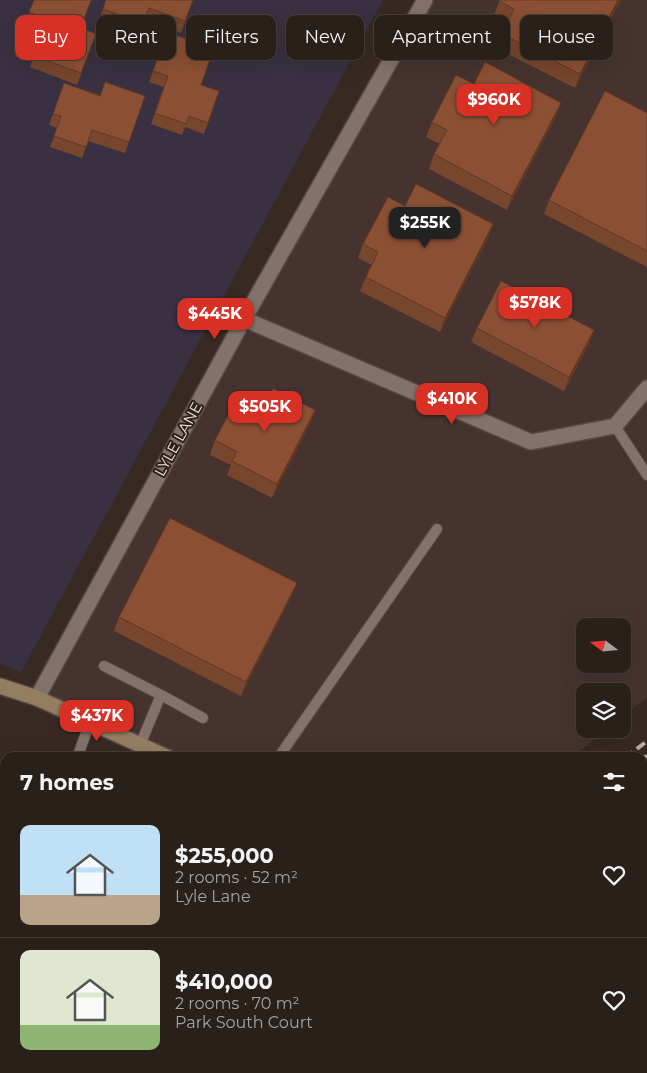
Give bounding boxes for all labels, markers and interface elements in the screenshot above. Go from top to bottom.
chip: Buy [15,15,86,60]
chip: Rent [96,15,176,60]
chip: Filters [186,15,276,60]
chip: New [286,15,364,60]
chip: Apartment [374,15,510,60]
chip: House [520,15,613,60]
pin: $960K [459,84,529,126]
text: $960K [467,90,521,109]
pin: $255K [390,206,460,249]
text: $255K [400,213,450,232]
pin: $578K [500,286,570,329]
text: $578K [509,293,561,312]
pin: $445K [180,298,250,340]
text: $445K [188,304,242,323]
pin: $410K [417,382,487,425]
text: $410K [427,389,477,408]
pin: $505K [230,390,300,433]
text: $505K [239,397,291,416]
street label: LYLE LANE [150,399,206,479]
north arrow [576,618,631,672]
map controls [576,618,631,738]
button: layers [576,683,631,738]
pin: $437K [62,700,132,742]
text: $437K [71,706,123,725]
icon: filters [600,768,628,796]
text: 7 homes [20,770,114,795]
text: $255,000 [175,843,274,868]
icon: home [60,845,120,905]
icon: heart [600,861,628,889]
text: 2 rooms · 52 m² [175,868,298,887]
text: Lyle Lane [175,887,251,906]
text: $410,000 [175,969,273,994]
icon: home [60,970,120,1030]
icon: heart [600,986,628,1014]
text: 2 rooms · 70 m² [175,994,300,1013]
text: Park South Court [175,1013,313,1032]

